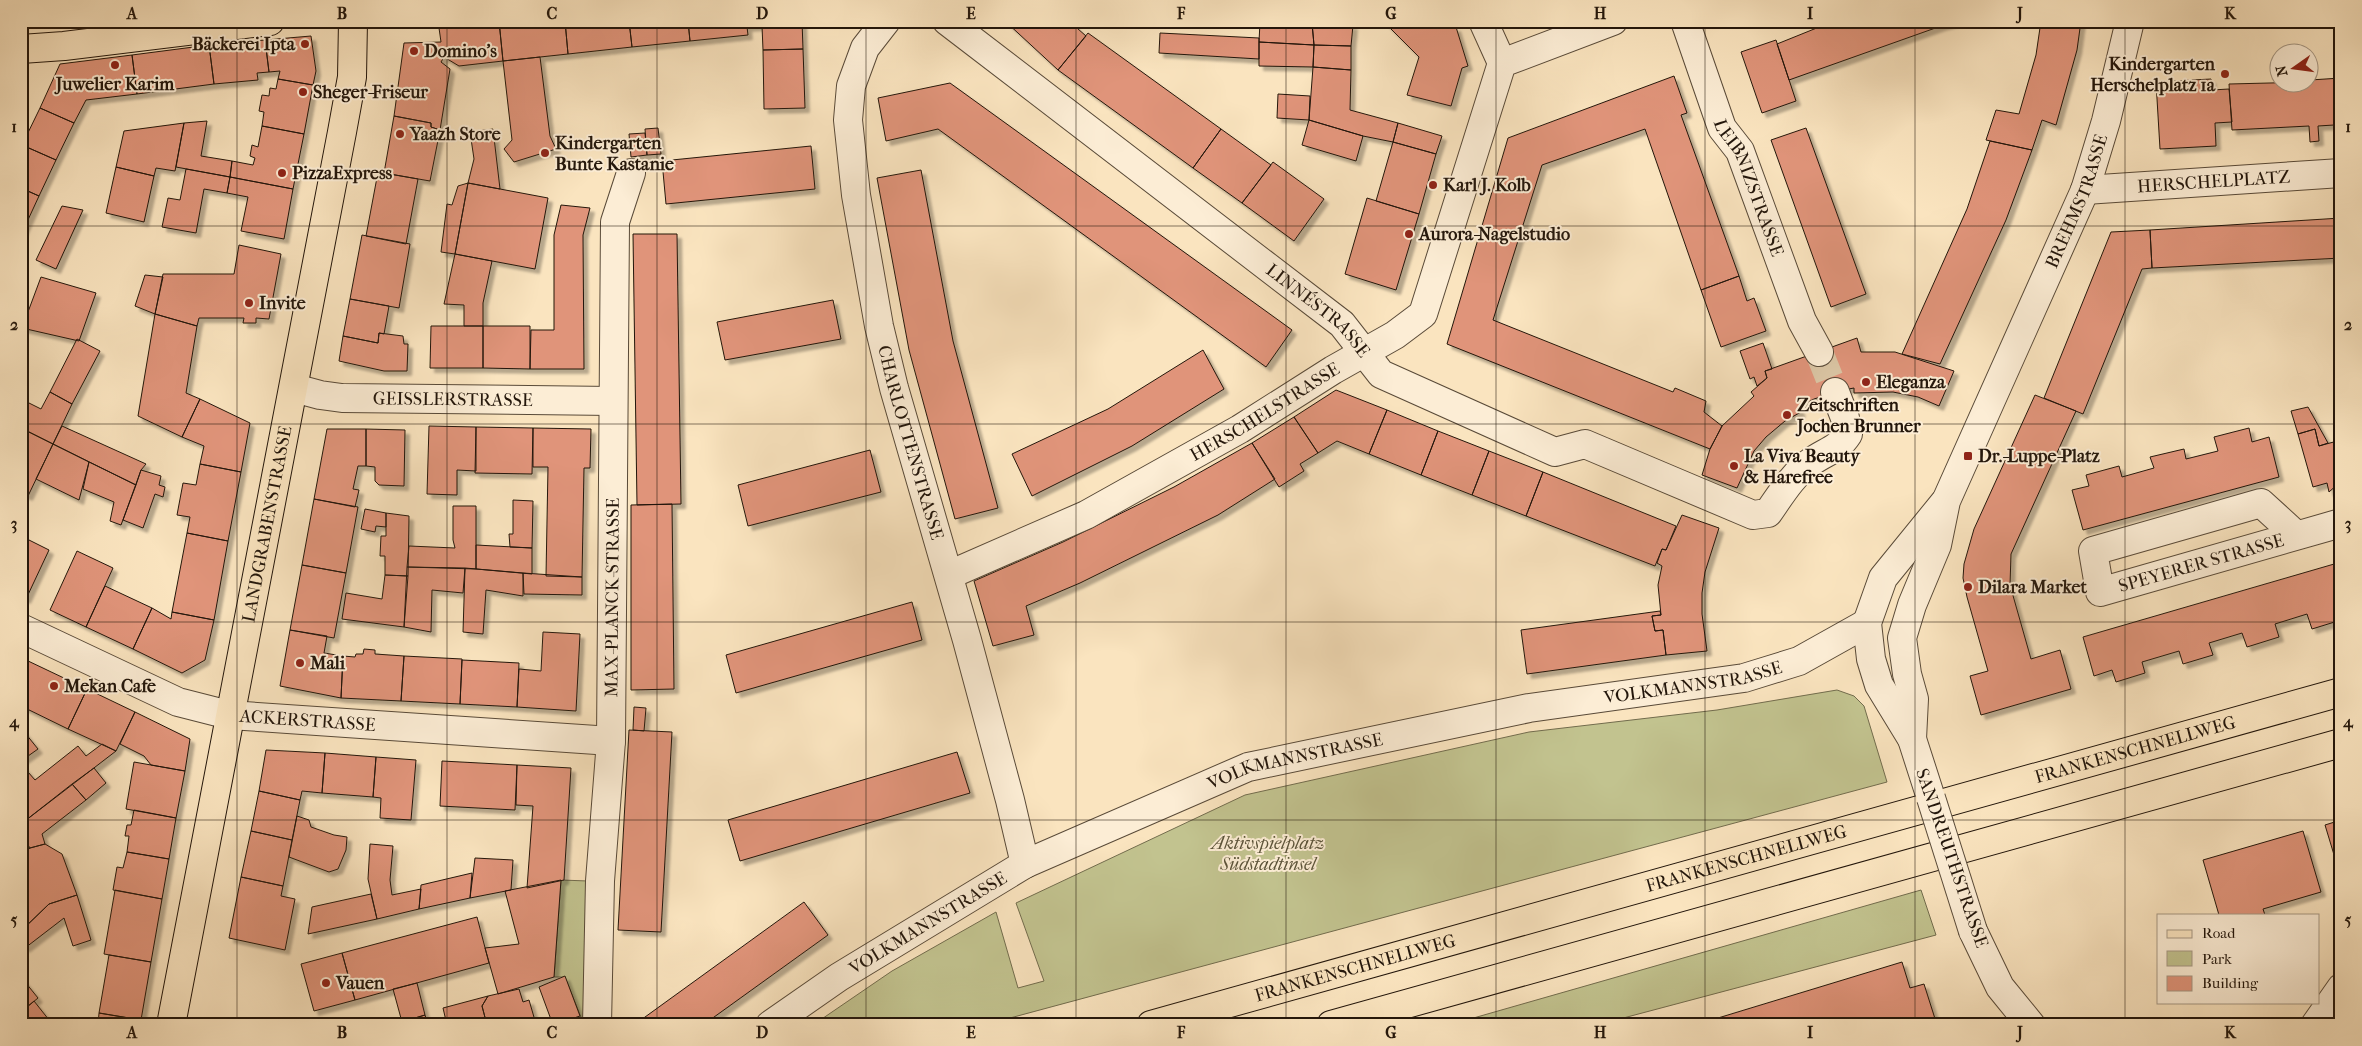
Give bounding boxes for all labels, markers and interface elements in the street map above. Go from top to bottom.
text: A [126,4,138,23]
text: B [337,4,347,23]
text: C [547,4,558,23]
text: D [756,4,768,23]
text: E [966,4,976,23]
text: F [1176,4,1186,23]
text: G [1385,4,1397,23]
text: H [1594,4,1607,23]
text: I [1807,4,1814,23]
text: J [2015,4,2023,24]
text: K [2224,4,2237,23]
place label: Bäckerei Ipta [192,34,296,55]
marker: Bäckerei Ipta [299,38,311,50]
place label: Domino's [424,41,497,62]
north arrow [2270,42,2320,92]
marker: Domino's [408,45,420,57]
place label: Kindergarten Herschelplatz 1a [2090,54,2216,96]
marker: Juwelier Karim [109,59,121,71]
text: N [2272,63,2291,78]
marker: Kindergarten Herschelplatz 1a [2219,68,2231,80]
place label: Juwelier Karim [54,74,175,95]
place label: Sheger-Friseur [313,82,428,103]
marker: Sheger-Friseur [297,86,309,98]
street label: LEIBNIZSTRASSE [1709,116,1787,259]
text: 1 [11,117,17,136]
text: 1 [2345,117,2351,136]
place label: Yaazh Store [409,124,501,145]
marker: Yaazh Store [394,128,406,140]
street label: BREHMSTRASSE [2041,132,2112,272]
place label: Kindergarten Bunte Kastanie [555,133,674,175]
marker: Kindergarten Bunte Kastanie [539,147,551,159]
place label: PizzaExpress [292,163,393,184]
street label: HERSCHELPLATZ [2136,166,2291,198]
marker: PizzaExpress [276,167,288,179]
place label: Karl J. Kolb [1443,175,1531,196]
marker: Karl J. Kolb [1427,179,1439,191]
place label: Aurora-Nagelstudio [1418,224,1570,245]
marker: Aurora-Nagelstudio [1403,228,1415,240]
street label: LINNÉSTRASSE [1262,260,1374,362]
place label: Invite [259,293,306,314]
marker: Invite [243,297,255,309]
text: 2 [10,315,18,334]
text: 2 [2344,315,2352,334]
street label: CHARLOTTENSTRASSE [873,343,947,542]
street label: HERSCHELSTRASSE [1186,358,1343,466]
place label: Eleganza [1876,372,1946,393]
marker: Eleganza [1860,376,1872,388]
street label: GEISSLERSTRASSE [373,388,533,411]
place label: Zeitschriften Jochen Brunner [1795,395,1921,437]
marker: Zeitschriften Jochen Brunner [1781,409,1793,421]
street label: LANDGRABENSTRASSE [238,424,296,624]
place label: La Viva Beauty & Harefree [1744,446,1861,488]
place label: Dr.-Luppe-Platz [1978,446,2100,467]
marker: Dr.-Luppe-Platz [1962,450,1974,462]
marker: La Viva Beauty & Harefree [1728,460,1740,472]
street label: MAX-PLANCK-STRASSE [601,498,624,697]
text: 3 [11,514,17,534]
text: 3 [2345,514,2351,534]
street label: SPEYERER STRASSE [2116,530,2287,597]
place label: Dilara Market [1978,577,2087,598]
marker: Dilara Market [1962,581,1974,593]
place label: Mali [309,653,346,674]
marker: Mali [294,657,306,669]
street label: VOLKMANNSTRASSE [1602,657,1785,709]
place label: Mekan Cafe [63,676,156,697]
marker: Mekan Cafe [48,680,60,692]
street label: ACKERSTRASSE [238,706,376,736]
text: 4 [8,712,20,732]
street label: FRANKENSCHNELLWEG [2032,712,2238,788]
text: 4 [2342,712,2354,732]
street label: VOLKMANNSTRASSE [1204,729,1385,795]
street label: SANDREUTHSTRASSE [1911,766,1992,951]
street label: FRANKENSCHNELLWEG [1643,821,1849,897]
park label: Aktivspielplatz Südstadtinsel [1210,833,1324,875]
street label: VOLKMANNSTRASSE [845,868,1011,980]
text: 5 [11,910,18,929]
text: 5 [2345,910,2352,929]
legend [2157,914,2320,1004]
text: Road [2202,924,2236,942]
street label: FRANKENSCHNELLWEG [1252,930,1458,1006]
text: Park [2202,950,2232,968]
place label: Vauen [335,973,385,994]
text: Building [2202,974,2259,992]
marker: Vauen [320,977,332,989]
text: A [126,1023,138,1042]
text: B [337,1023,347,1042]
text: C [547,1023,558,1042]
text: D [756,1023,768,1042]
text: E [966,1023,976,1042]
text: F [1176,1023,1186,1042]
text: G [1385,1023,1397,1042]
text: H [1594,1023,1607,1042]
text: I [1807,1023,1814,1042]
text: J [2015,1023,2023,1043]
text: K [2224,1023,2237,1042]

